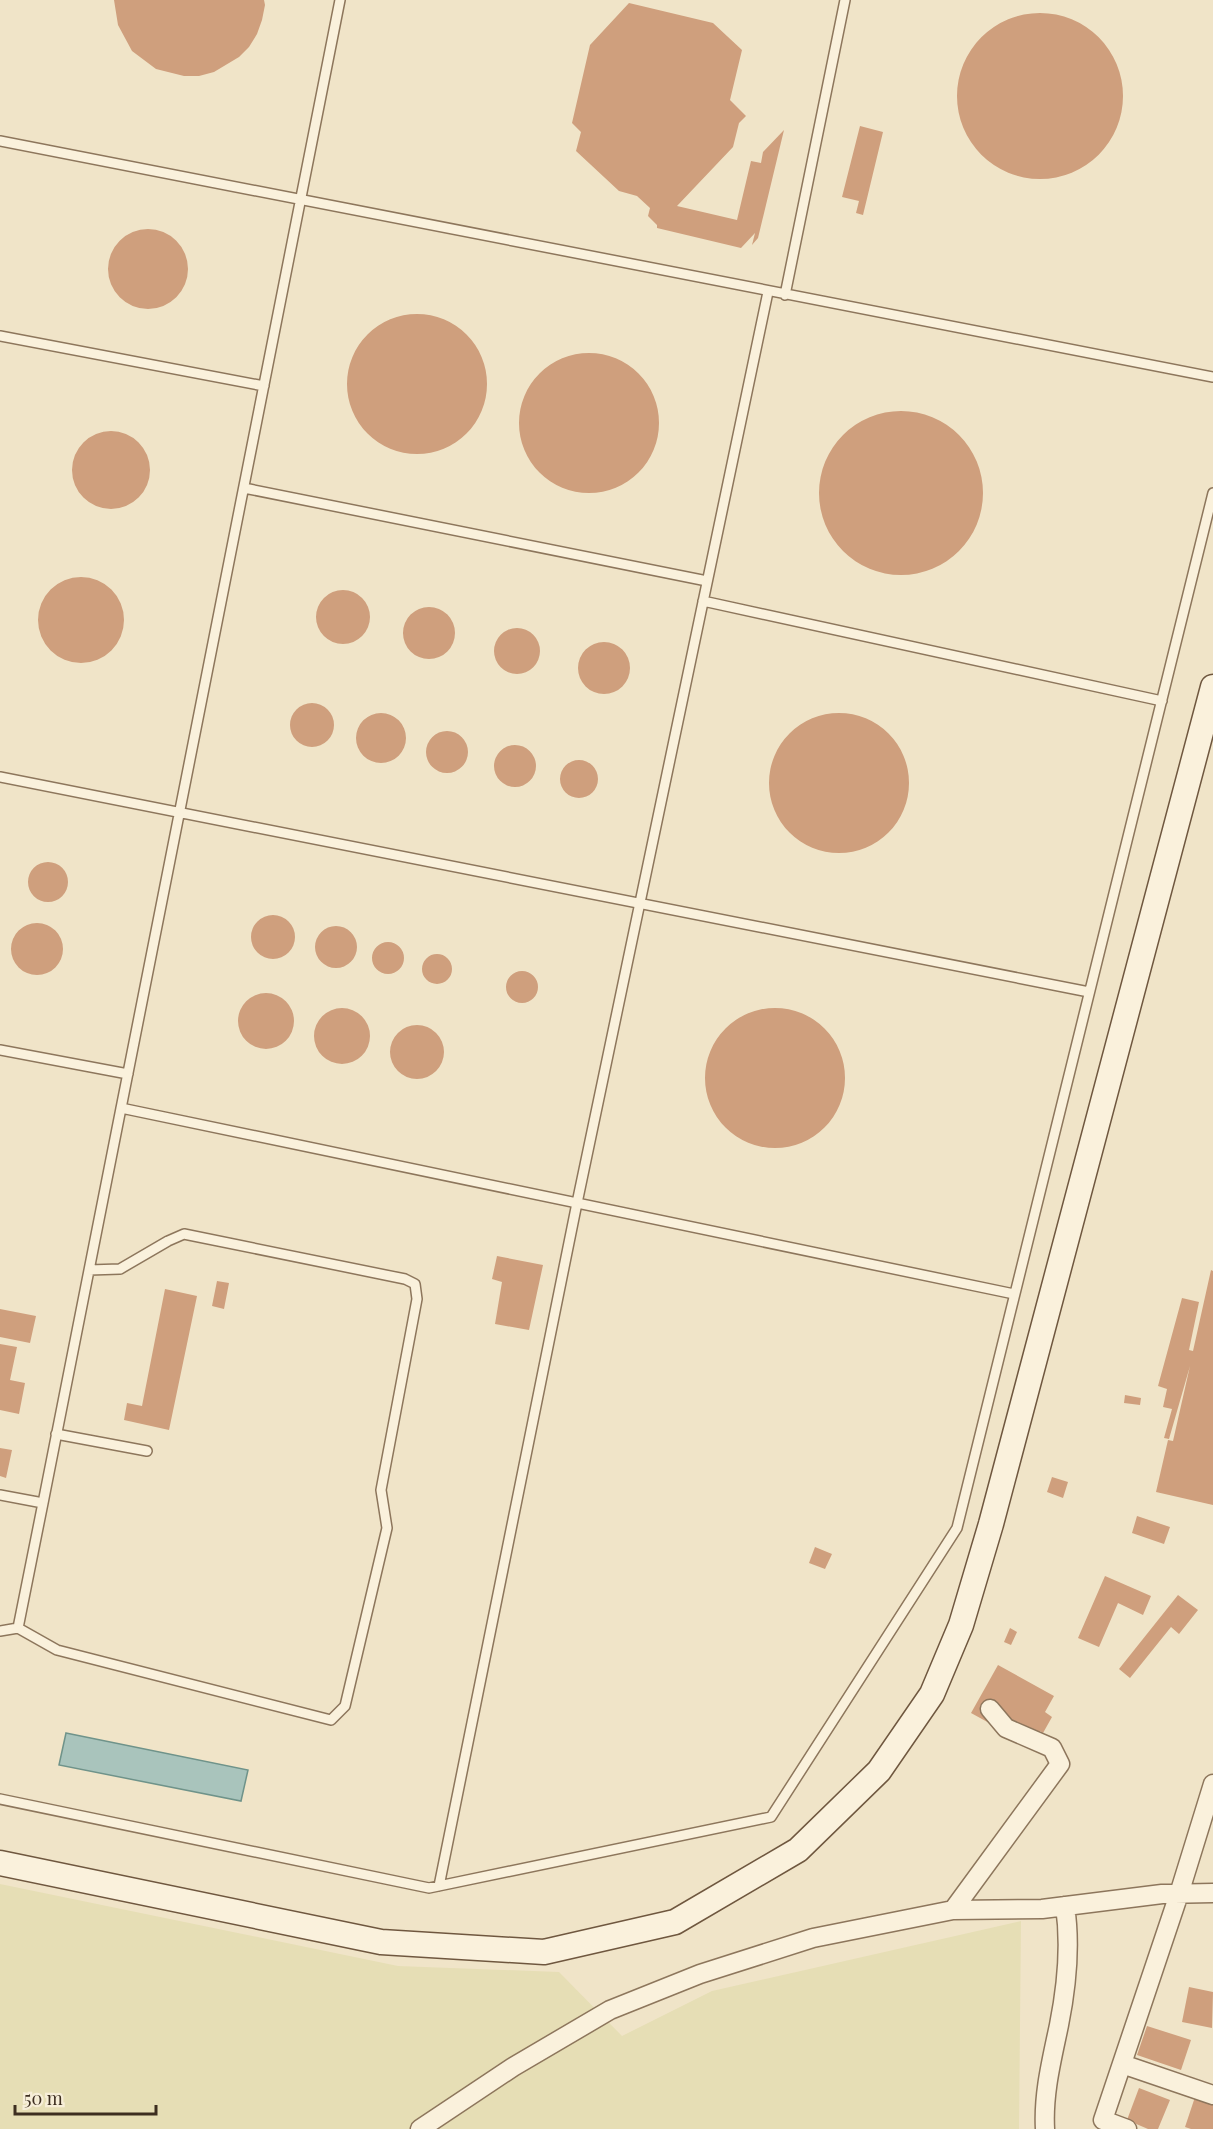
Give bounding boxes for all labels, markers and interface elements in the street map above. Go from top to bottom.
scale bar [15,2078,156,2116]
text: 50 m [24,2086,63,2110]

